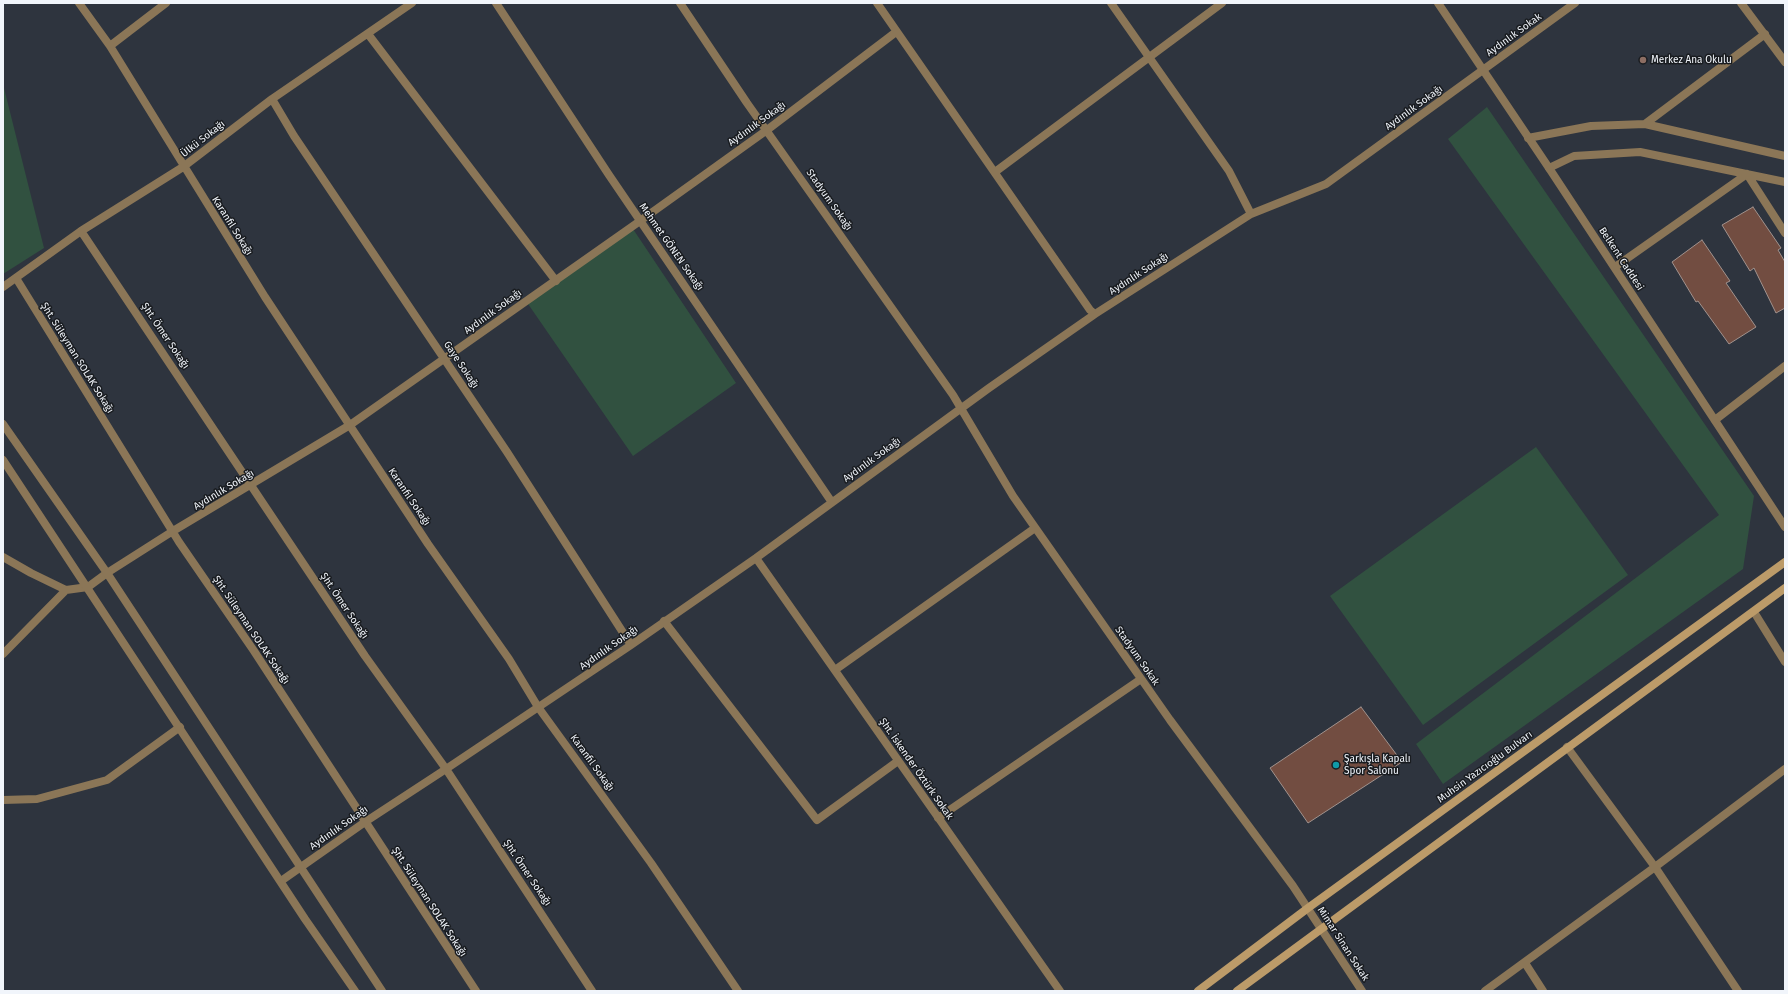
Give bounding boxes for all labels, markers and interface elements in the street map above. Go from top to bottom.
street label: Aydınlık Sokak [1484,11,1544,59]
place label: Merkez Ana Okulu [1651,54,1732,66]
marker: Merkez Ana Okulu [1638,55,1648,65]
street label: Aydınlık Sokağı [1383,83,1445,133]
street label: Aydınlık Sokağı [726,99,788,149]
street label: Ülkü Sokağı [179,118,227,160]
street label: Stadyum Sokağı [803,167,855,233]
street label: Karanfil Sokağı [209,194,255,258]
street label: Mehmet GÖNEN Sokağı [636,201,706,293]
street label: Belkent Caddesi [1596,225,1646,293]
street label: Aydınlık Sokağı [1107,250,1171,298]
street label: Aydınlık Sokağı [462,287,524,337]
street label: Şht. Süleyman SOLAK Sokağı [38,300,116,416]
street label: Şht. Ömer Sokağı [138,301,192,371]
street label: Gaye Sokağı [441,339,481,391]
street label: Aydınlık Sokağı [841,435,903,485]
street label: Karanfil Sokağı [385,466,433,528]
street label: Aydınlık Sokağı [192,467,256,513]
street label: Şht. Ömer Sokağı [317,571,371,641]
street label: Şht. Süleyman SOLAK Sokağı [210,573,292,687]
street label: Aydınlık Sokağı [578,623,640,673]
street label: Stadyum Sokak [1112,624,1162,688]
street label: Şht. İskender Öztürk Sokak [876,716,956,822]
street label: Muhsin Yazıcıoğlu Bulvarı [1435,729,1535,805]
street label: Karanfil Sokağı [567,732,617,794]
place label: Şarkışla Kapalı Spor Salonu [1344,753,1411,776]
marker: Şarkışla Kapalı Spor Salonu [1331,760,1341,770]
street label: Aydınlık Sokağı [308,803,370,853]
street label: Şht. Ömer Sokağı [500,838,554,908]
street label: Şht. Süleyman SOLAK Sokağı [389,845,469,959]
street label: Mimar Sinan Sokak [1315,905,1371,983]

